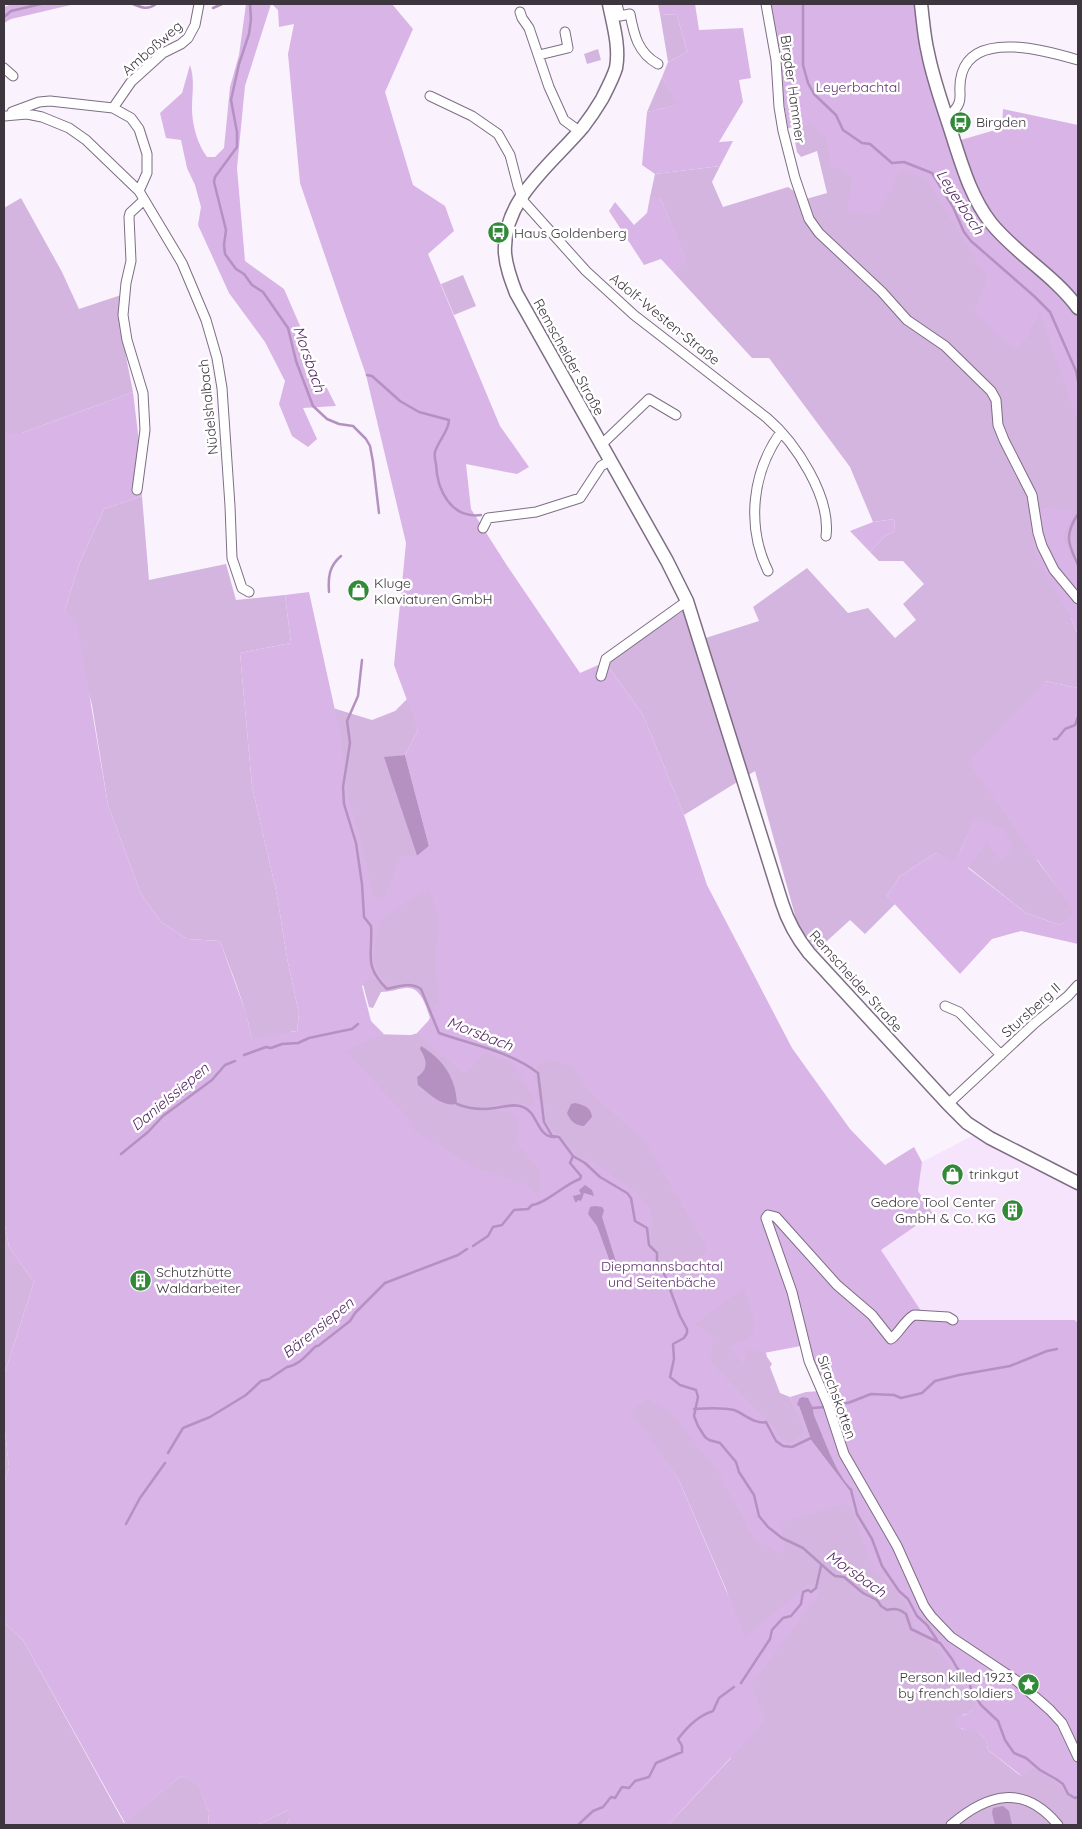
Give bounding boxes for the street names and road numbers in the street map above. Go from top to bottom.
street label: Amboßweg [118,17,186,79]
street label: Birgder Hammer [777,34,810,145]
street label: Adolf-Westen-Straße [606,269,724,369]
street label: Remscheider Straße [529,295,609,419]
street label: Nüdelshalbach [194,358,222,456]
street label: Remscheider Straße [805,926,907,1036]
street label: Stursberg II [998,979,1064,1041]
street label: Sirachskotten [814,1353,860,1441]

